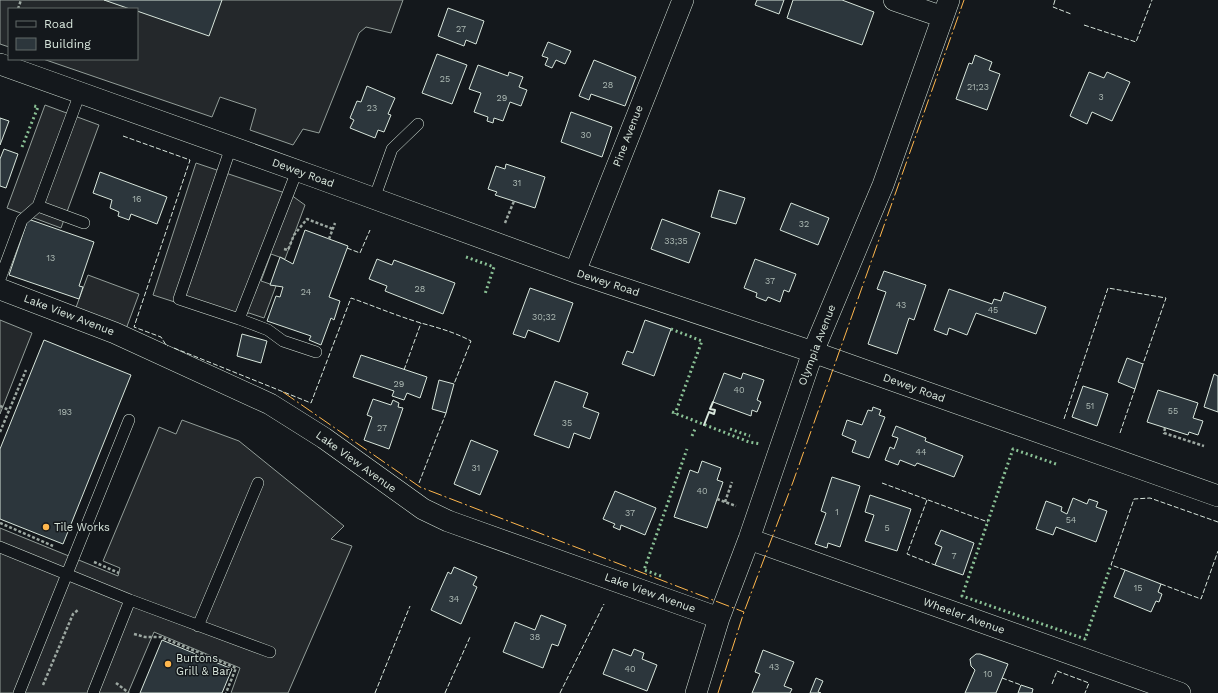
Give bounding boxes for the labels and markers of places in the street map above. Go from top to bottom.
place label: Tile Works [54,521,110,534]
marker: Tile Works [41,522,51,532]
place label: Burtons Grill & Bar [176,652,230,678]
marker: Burtons Grill & Bar [163,659,173,669]

